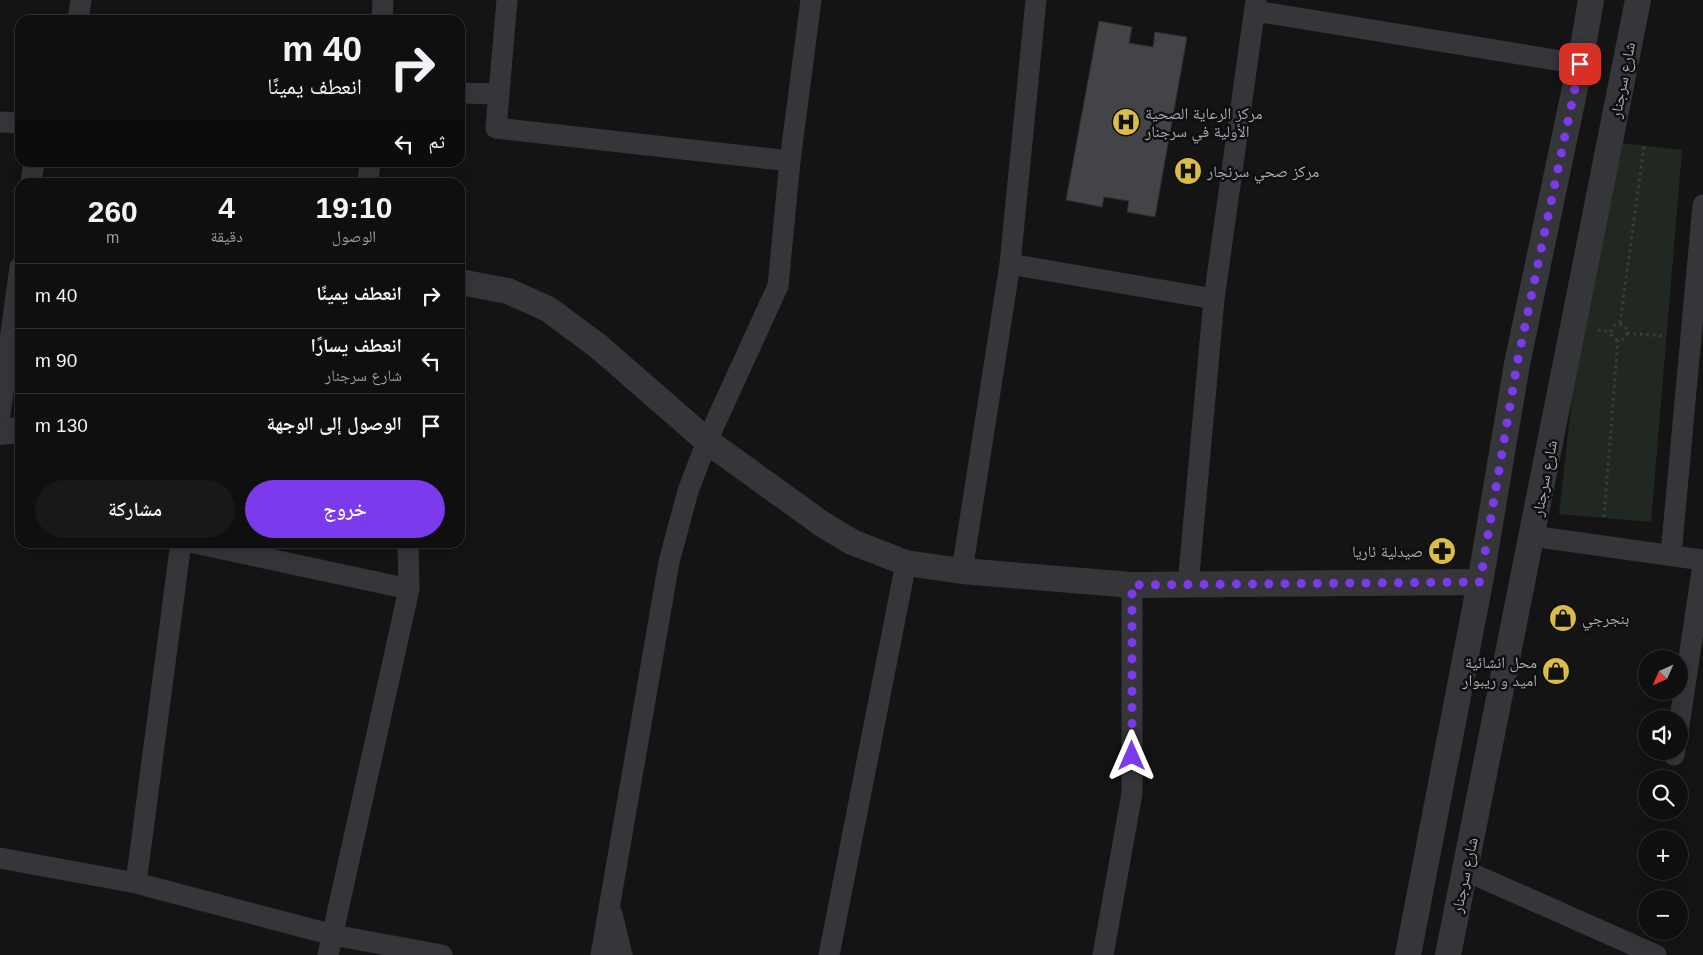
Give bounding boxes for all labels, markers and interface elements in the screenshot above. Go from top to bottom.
text: 40 m [282,29,362,68]
icon: right [380,35,445,100]
street label: شارع سرجنار [1607,41,1640,121]
pin [1559,43,1601,85]
icon: arrive [1566,50,1594,78]
text: انعطف يمينًا [267,74,362,99]
place label: مركز الرعاية الصحية الأولية في سرجنار [1144,105,1263,144]
hospital icon: مركز الرعاية الصحية الأولية في سرجنار [1111,107,1141,137]
icon: left [390,130,418,158]
text: ثم [428,131,445,152]
hospital icon: مركز صحي سرنجار [1173,156,1203,186]
place label: مركز صحي سرنجار [1206,163,1319,184]
text: 4 [218,191,235,224]
text: 19:10 [316,191,392,224]
text: 260 [88,195,138,228]
text: دقيقة [210,228,243,245]
text: الوصول [332,228,376,245]
text: m [106,229,119,246]
icon: right [417,282,445,310]
text: انعطف يمينًا [316,283,402,304]
text: 40 m [35,285,77,306]
text: انعطف يسارًا [311,335,402,356]
icon: left [417,347,445,375]
text: 90 m [35,350,77,371]
text: شارع سرجنار [325,367,402,384]
icon: arrive [417,412,445,440]
text: الوصول إلى الوجهة [266,413,402,434]
text: 130 m [35,415,88,436]
street label: شارع سرجنار [1529,439,1562,519]
button: مشاركة [35,480,235,538]
button: خروج [245,480,445,538]
pharmacy icon: صيدلية ئاريا [1427,536,1457,566]
place label: صيدلية ئاريا [1352,543,1423,561]
shop icon: بنجرجي [1548,603,1578,633]
place label: بنجرجي [1582,610,1629,631]
north arrow [1638,650,1688,700]
map controls [1638,650,1688,940]
place label: محل انشائية امید و ریبوار [1461,654,1537,690]
shop icon: محل انشائية امید و ریبوار [1541,656,1571,686]
button: sound [1638,710,1688,760]
position arrow [1105,729,1157,781]
button: search [1638,770,1688,820]
button: + [1638,830,1688,880]
street label: شارع سرجنار [1448,836,1483,916]
button: − [1638,890,1688,940]

